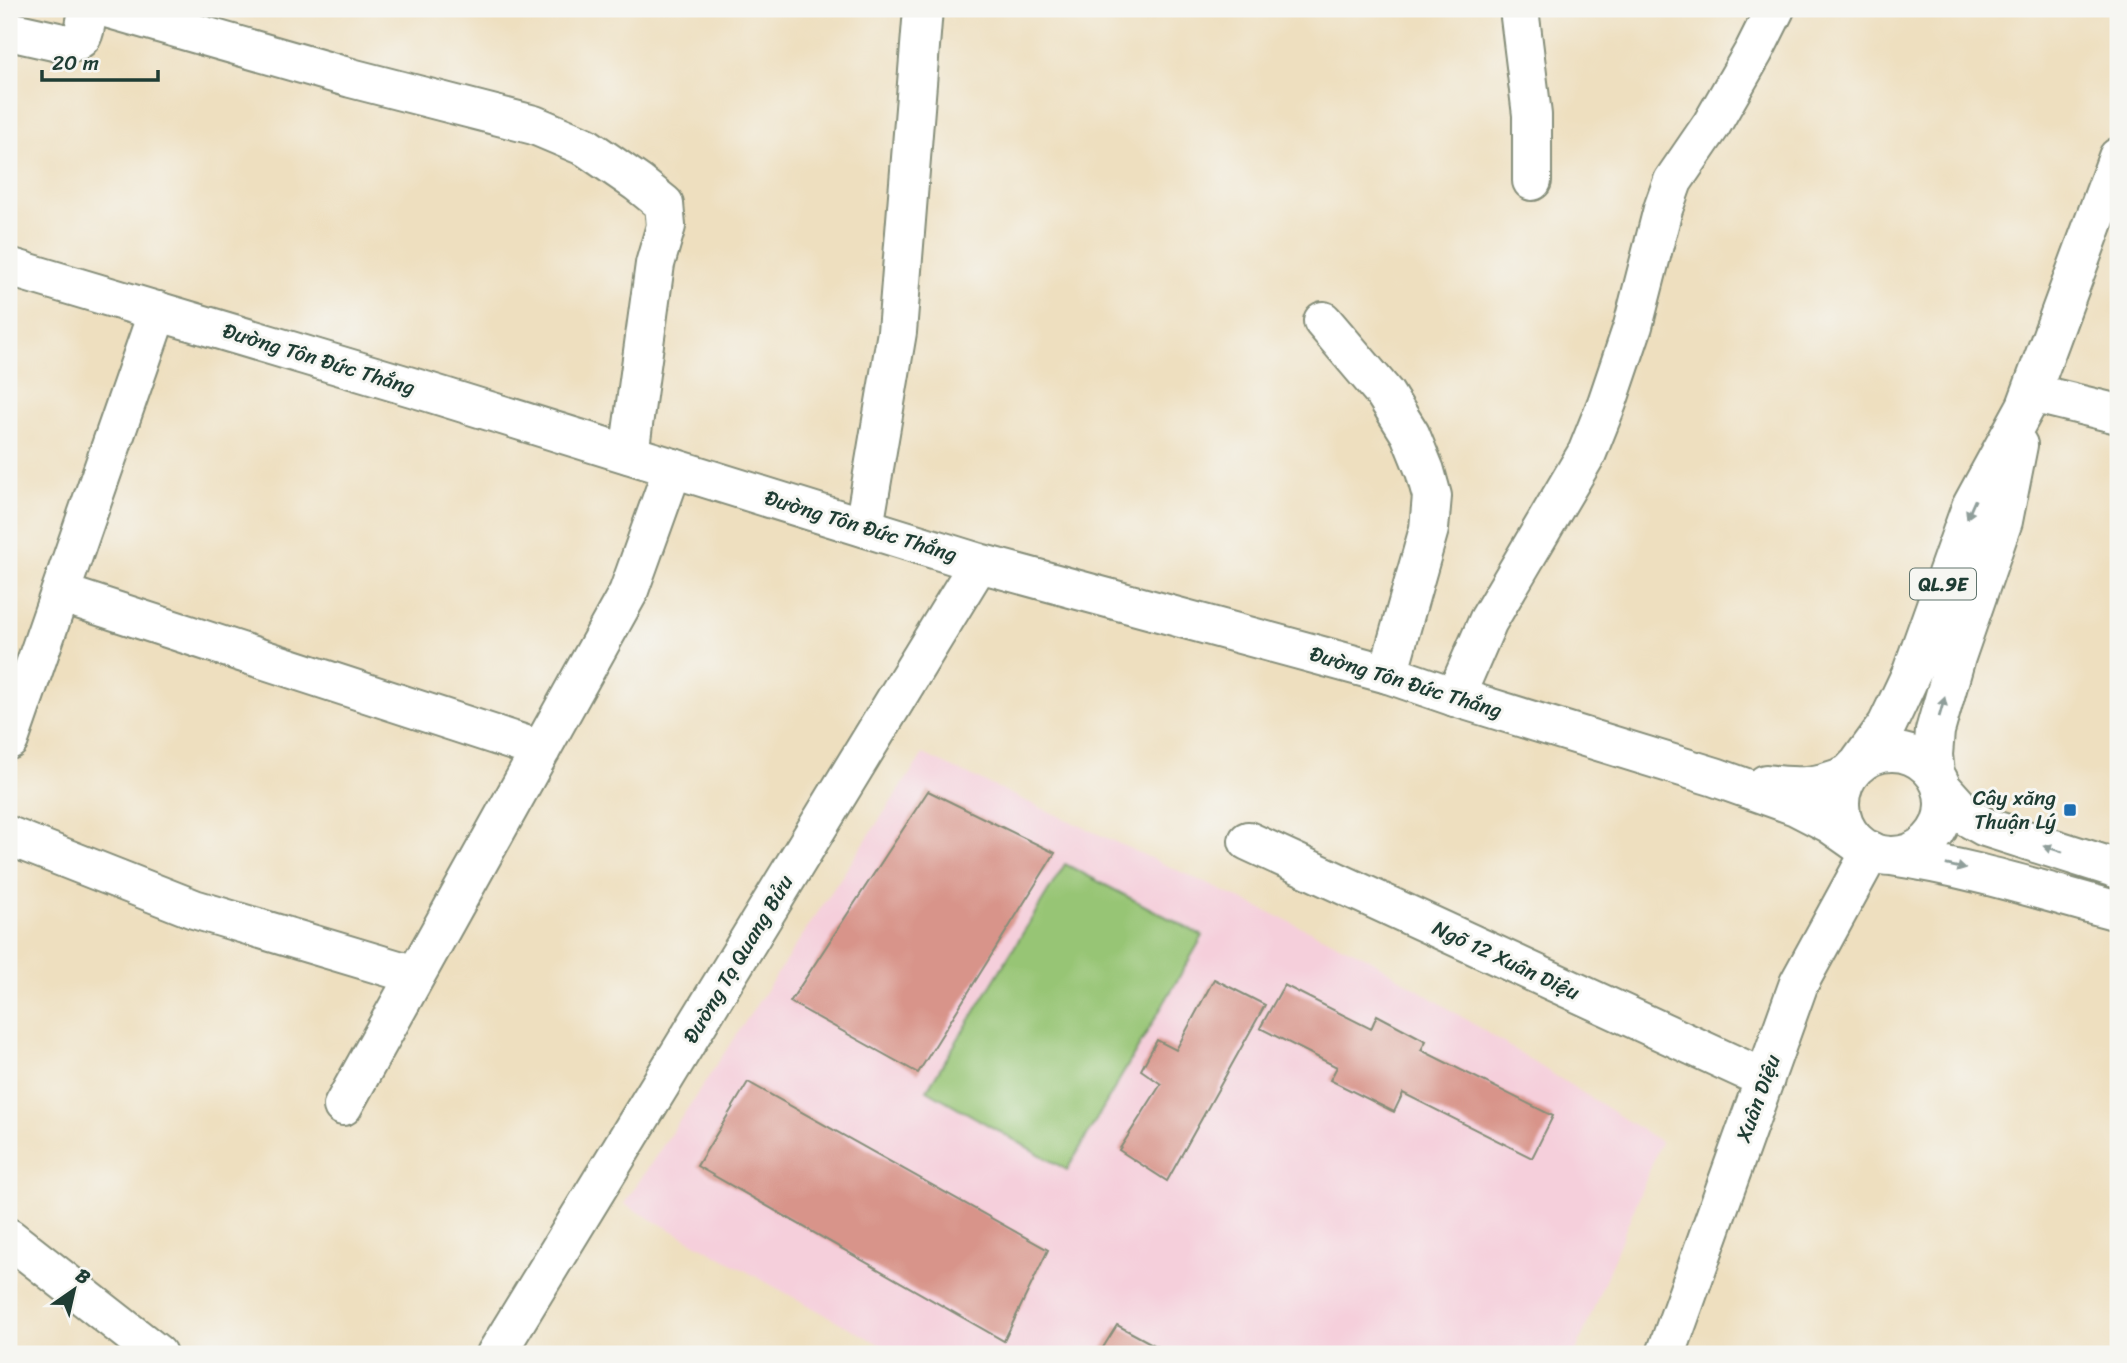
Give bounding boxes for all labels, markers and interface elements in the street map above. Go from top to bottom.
scale bar [42,38,158,82]
text: 20 m [52,44,99,82]
street label: Đường Tôn Đức Thắng [218,312,420,406]
street label: Đường Tôn Đức Thắng [760,479,962,573]
one-way arrow [1965,499,1977,519]
road number: QL.9E [1910,568,1976,600]
street label: Đường Tôn Đức Thắng [1305,635,1507,729]
one-way arrow [1937,696,1947,717]
place label: Cây xăng Thuận Lý [1973,779,2056,841]
marker: Cây xăng Thuận Lý [2062,802,2078,818]
one-way arrow [2042,844,2063,854]
one-way arrow [1945,862,1967,873]
street label: Đường Tạ Quang Bửu [672,866,804,1051]
street label: Ngõ 12 Xuân Diệu [1426,909,1587,1011]
street label: Xuân Diệu [1724,1048,1792,1148]
north arrow [38,1254,108,1324]
text: B [69,1259,97,1293]

